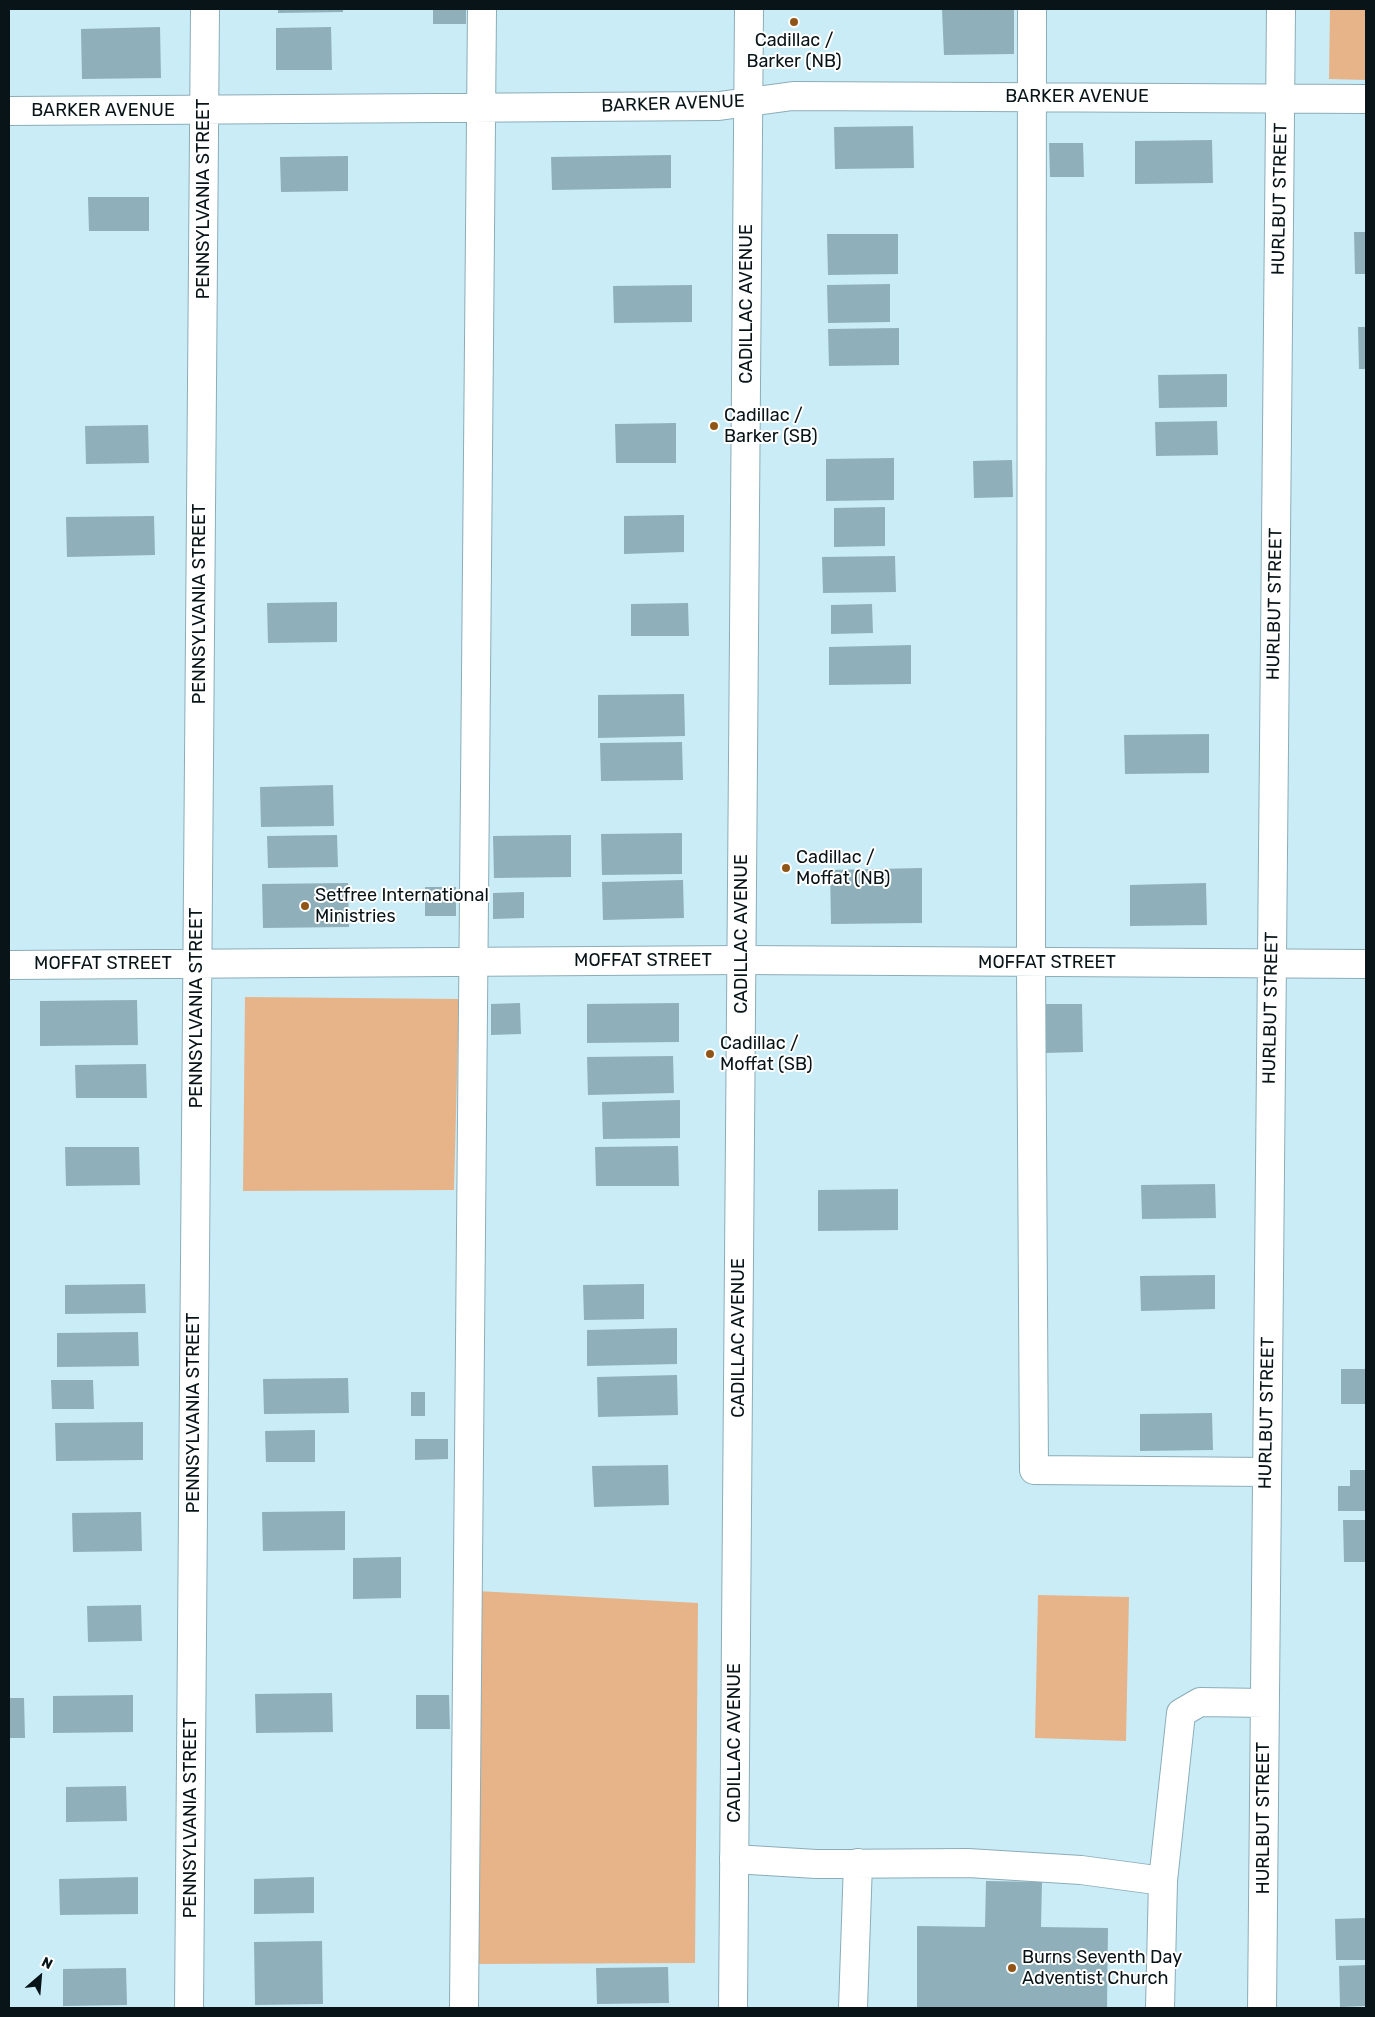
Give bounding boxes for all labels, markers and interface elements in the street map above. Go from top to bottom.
marker: Cadillac / Barker (NB) [788,16,800,28]
place label: Cadillac / Barker (NB) [746,30,842,72]
street label: BARKER AVENUE [1005,86,1149,108]
street label: BARKER AVENUE [601,91,745,117]
street label: PENNSYLVANIA STREET [193,99,215,299]
street label: BARKER AVENUE [31,100,175,122]
street label: HURLBUT STREET [1268,123,1292,275]
street label: CADILLAC AVENUE [736,224,758,384]
place label: Cadillac / Barker (SB) [724,405,817,448]
marker: Cadillac / Barker (SB) [708,420,720,432]
street label: PENNSYLVANIA STREET [189,504,211,704]
street label: HURLBUT STREET [1263,528,1287,680]
place label: Cadillac / Moffat (NB) [796,847,890,890]
street label: CADILLAC AVENUE [731,854,753,1014]
marker: Cadillac / Moffat (NB) [780,862,792,874]
place label: Setfree International Ministries [315,885,489,928]
marker: Setfree International Ministries [299,900,311,912]
street label: PENNSYLVANIA STREET [186,908,208,1108]
street label: HURLBUT STREET [1259,932,1283,1084]
street label: MOFFAT STREET [574,950,712,972]
street label: MOFFAT STREET [978,952,1116,974]
street label: MOFFAT STREET [34,953,172,975]
place label: Cadillac / Moffat (SB) [720,1033,813,1076]
marker: Cadillac / Moffat (SB) [704,1048,716,1060]
street label: CADILLAC AVENUE [728,1258,750,1418]
street label: PENNSYLVANIA STREET [183,1313,205,1513]
street label: HURLBUT STREET [1255,1337,1279,1489]
street label: CADILLAC AVENUE [724,1663,746,1823]
street label: PENNSYLVANIA STREET [180,1718,202,1918]
street label: HURLBUT STREET [1253,1742,1275,1894]
place label: Burns Seventh Day Adventist Church [1022,1947,1182,1990]
north arrow [15,1952,65,2002]
text: N [39,1953,55,1973]
marker: Burns Seventh Day Adventist Church [1006,1962,1018,1974]

